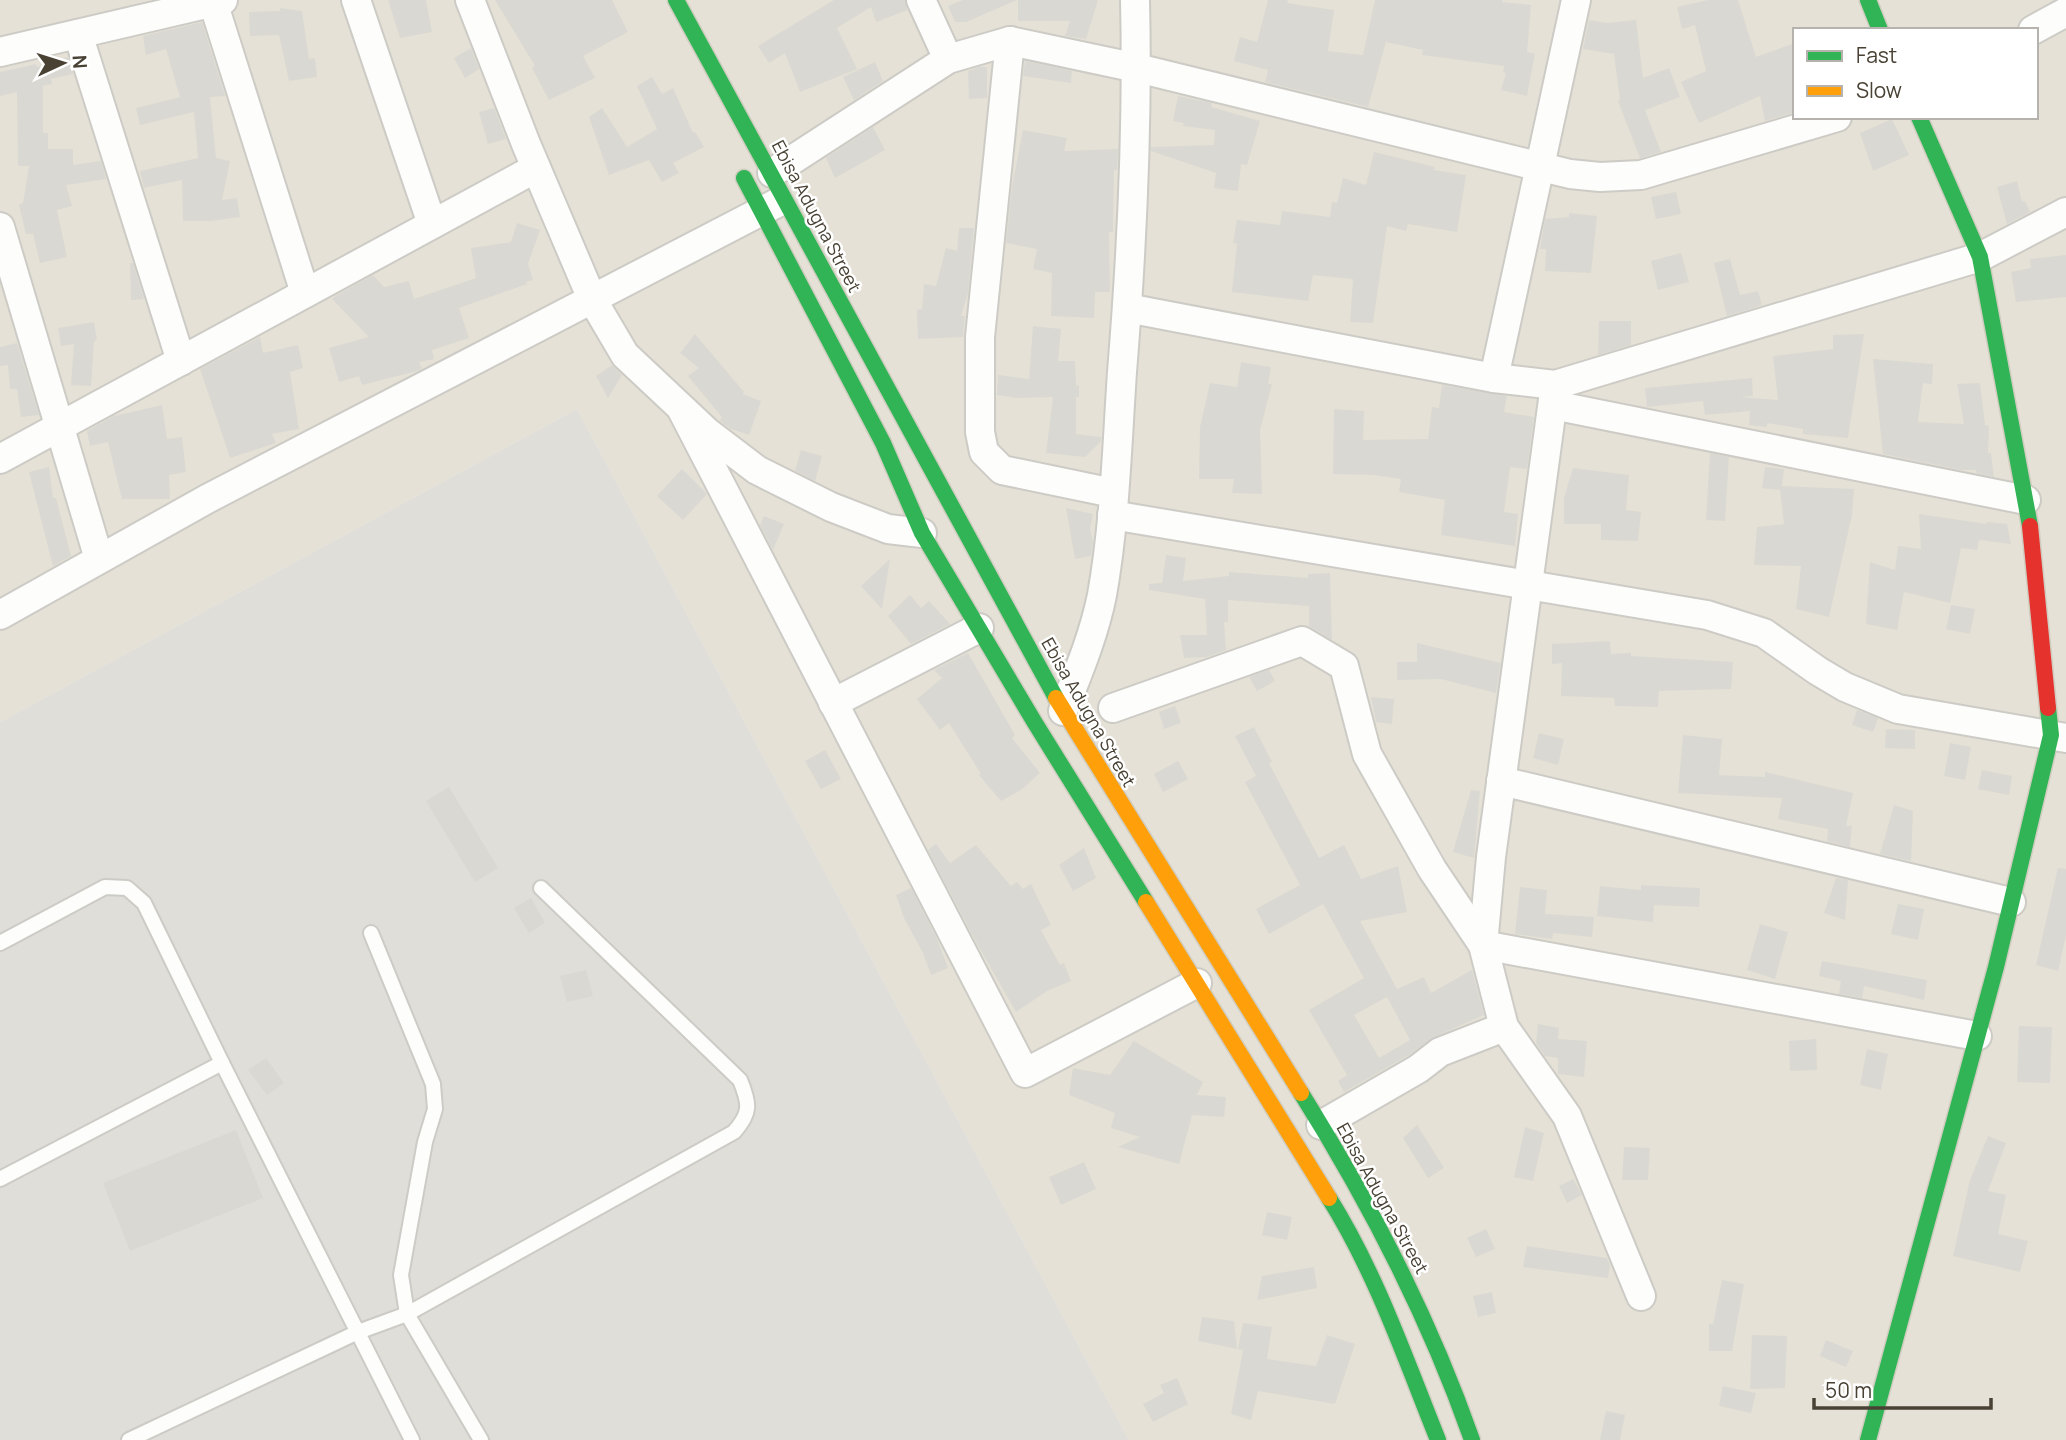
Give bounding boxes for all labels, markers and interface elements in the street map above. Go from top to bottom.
north arrow [28,28,98,98]
legend [1793,28,2038,119]
text: Fast [1856,41,1897,69]
text: N [67,54,93,70]
text: Slow [1856,76,1902,104]
street label: Ebisa Adugna Street [767,136,867,296]
street label: Ebisa Adugna Street [1036,633,1142,791]
street label: Ebisa Adugna Street [1332,1118,1434,1278]
scale bar [1814,1366,1991,1410]
text: 50 m [1825,1376,1872,1404]

